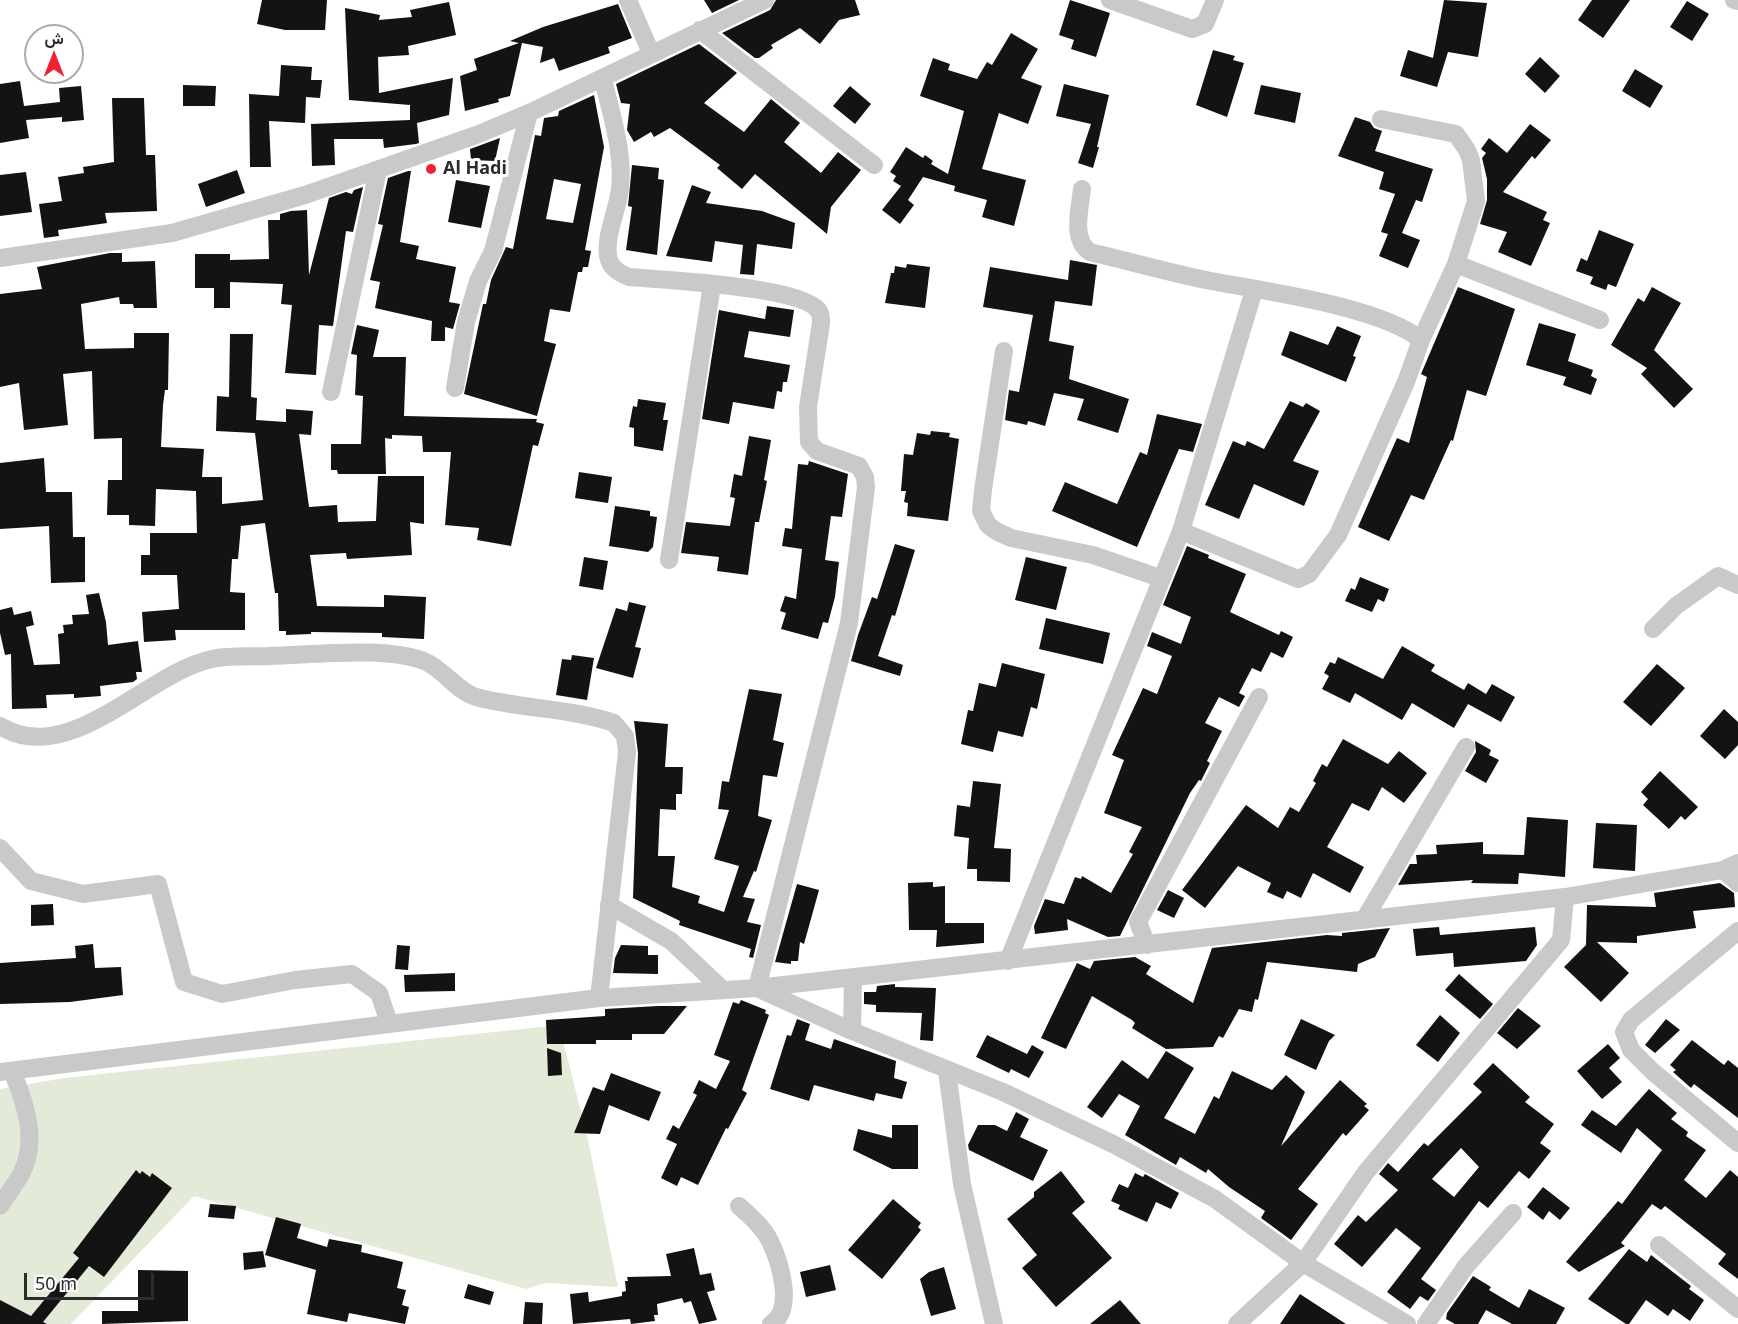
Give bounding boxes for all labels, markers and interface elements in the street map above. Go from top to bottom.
north arrow [24,24,84,84]
text: ش [44,27,64,49]
place label: Al Hadi [443,158,507,180]
marker: Al Hadi [424,162,438,176]
scale bar [27,1261,158,1299]
text: 50 m [35,1271,77,1295]

